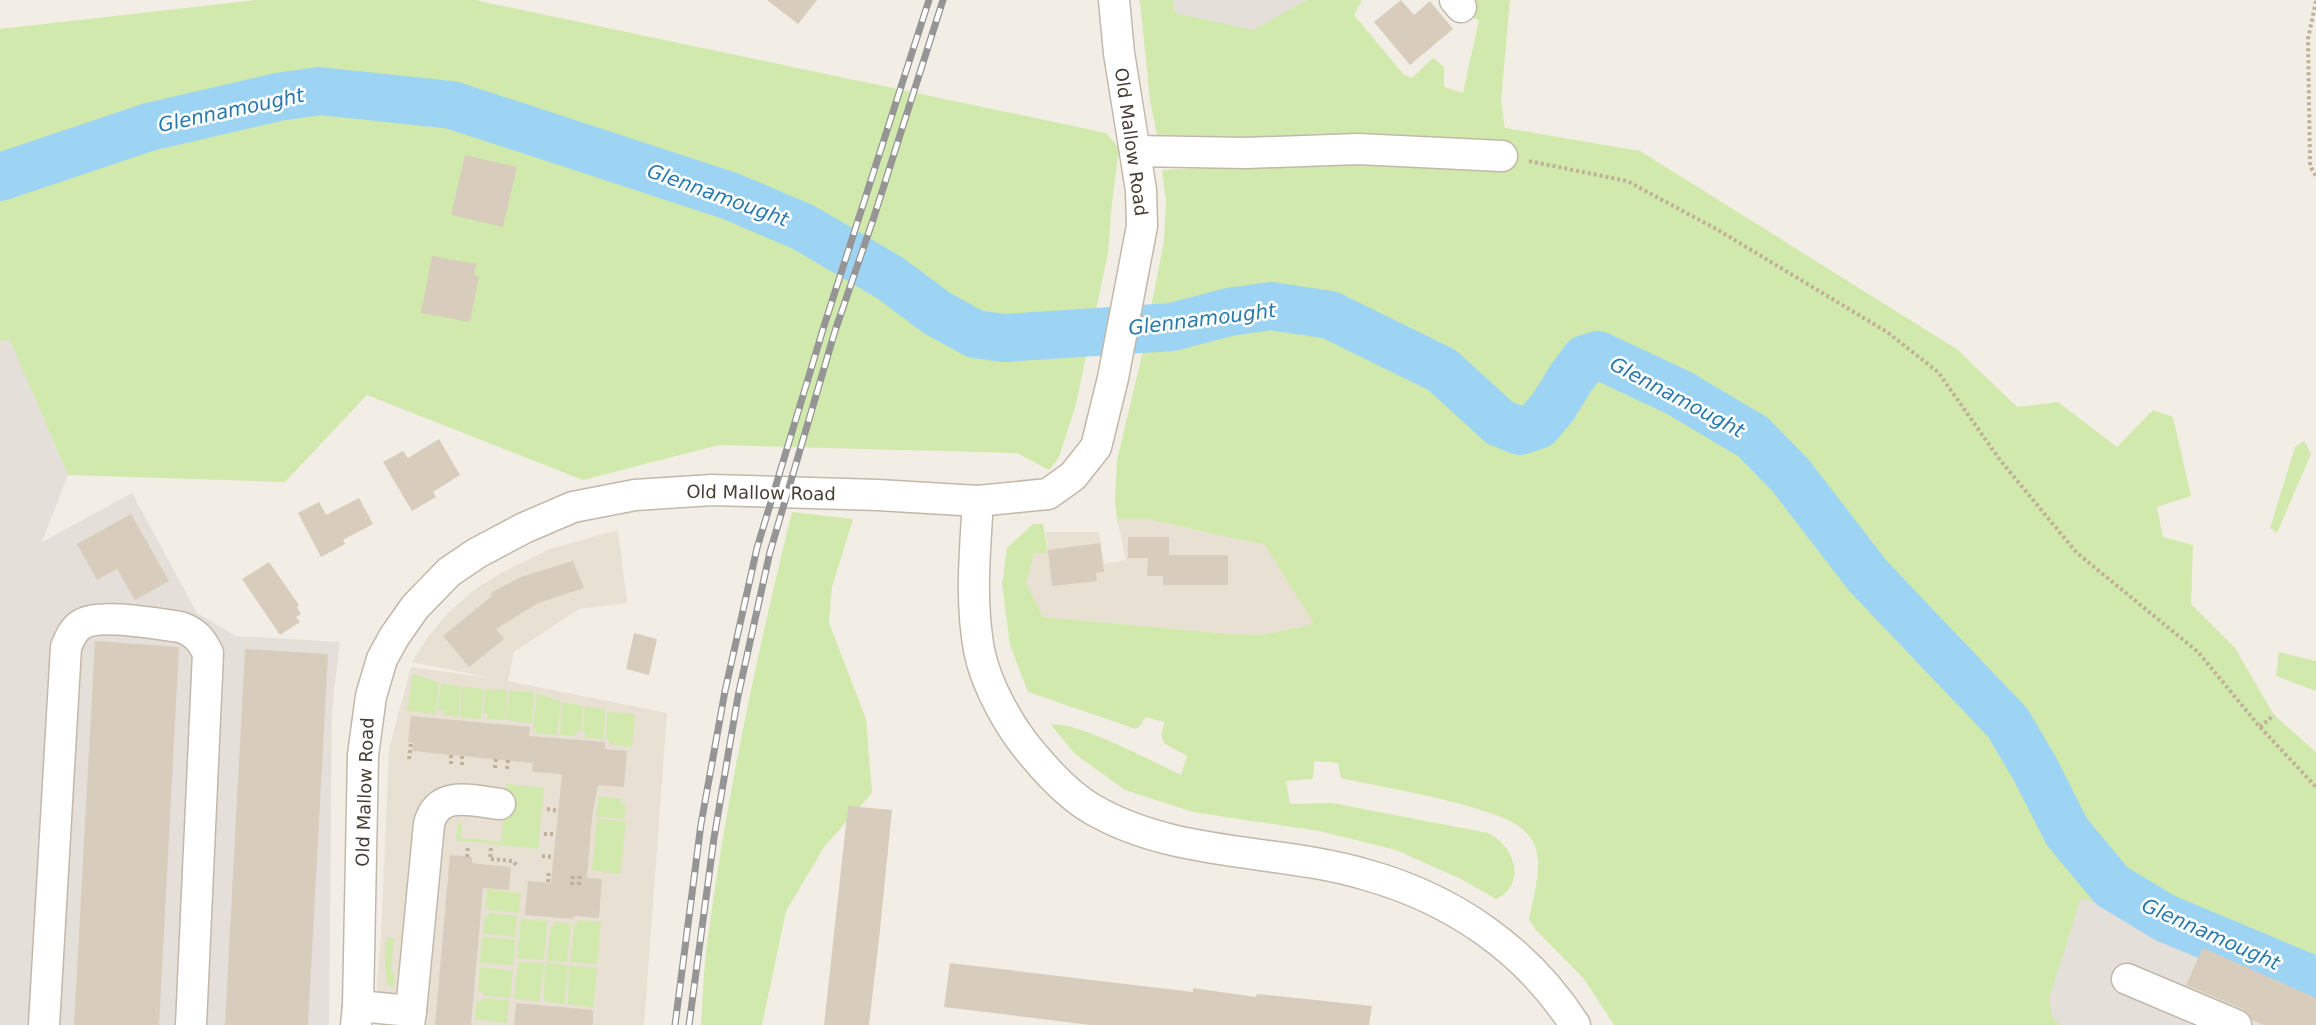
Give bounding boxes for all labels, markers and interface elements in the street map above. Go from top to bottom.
street label: Old Mallow Road [1111,66,1152,217]
water label: Glennamought [156,83,307,137]
water label: Glennamought [644,158,793,232]
water label: Glennamought [1127,298,1278,340]
water label: Glennamought [1606,352,1749,443]
street label: Old Mallow Road [686,481,836,504]
street label: Old Mallow Road [351,717,378,867]
water label: Glennamought [2138,893,2285,976]

